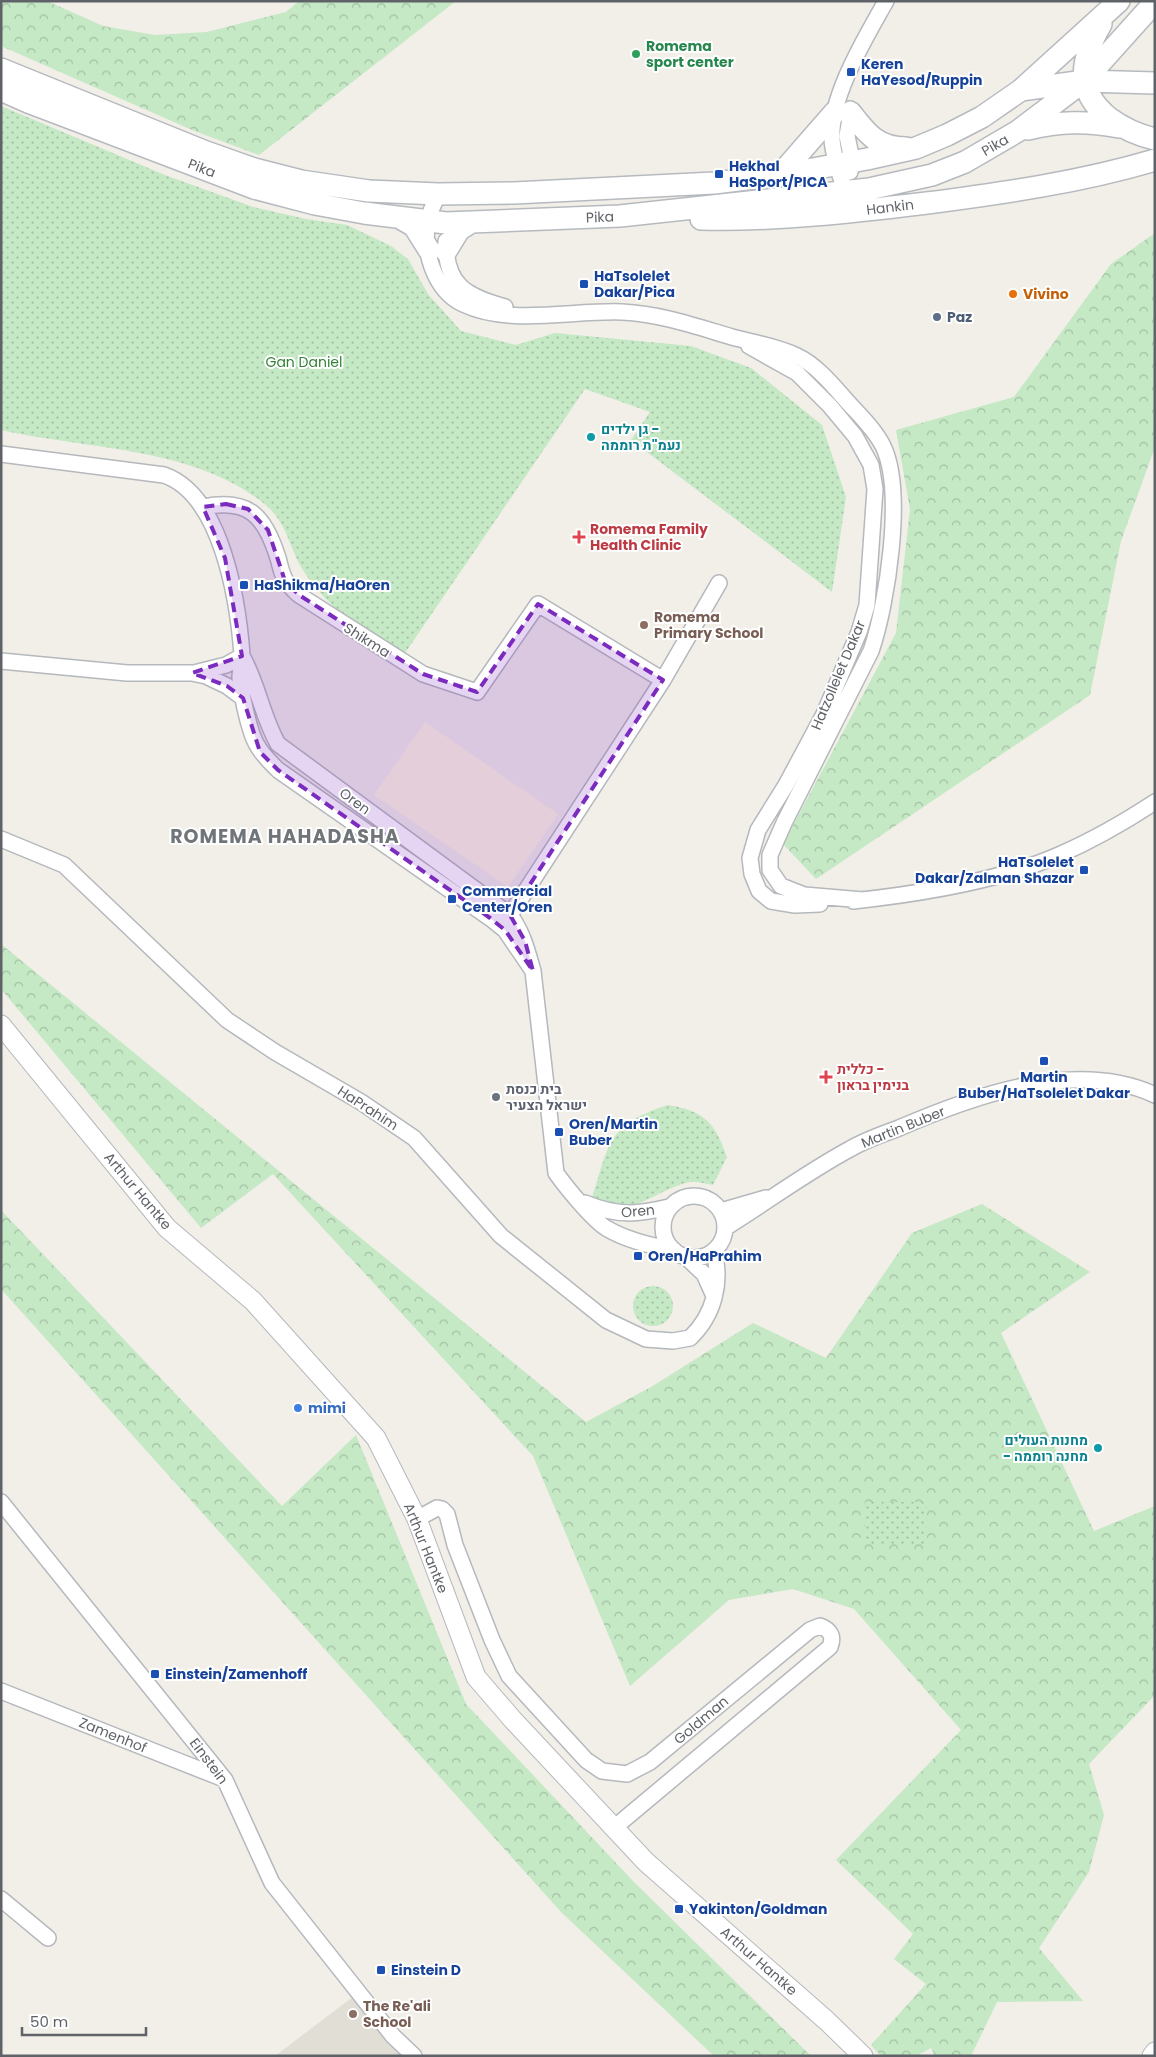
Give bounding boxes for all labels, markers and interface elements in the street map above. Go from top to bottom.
place label: Romema sport center [646,36,734,72]
marker: Romema sport center [630,48,642,60]
place label: Keren HaYesod/Ruppin [861,54,982,90]
marker: Keren HaYesod/Ruppin [845,66,857,78]
street label: Pika [978,129,1012,161]
street label: Pika [185,154,219,182]
place label: Hekhal HaSport/PICA [729,156,828,192]
marker: Hekhal HaSport/PICA [713,168,725,180]
street label: Hankin [865,194,915,220]
street label: Pika [586,207,614,227]
place label: HaTsolelet Dakar/Pica [594,266,675,302]
marker: HaTsolelet Dakar/Pica [578,278,590,290]
place label: Vivino [1023,284,1069,304]
marker: Vivino [1007,288,1019,300]
place label: Paz [947,307,972,327]
marker: Paz [931,311,943,323]
park label: Gan Daniel [266,352,342,372]
place label: גן ילדים - נעמ"ת רוממה [601,419,681,455]
marker: גן ילדים - נעמ"ת רוממה [585,431,597,443]
place label: Romema Family Health Clinic [590,519,708,555]
marker: Romema Family Health Clinic [572,530,586,544]
place label: HaShikma/HaOren [254,575,390,595]
marker: HaShikma/HaOren [238,579,250,591]
place label: Romema Primary School [654,607,763,643]
street label: Hatzollelet Dakar [806,617,870,733]
street label: Shikma [340,618,394,662]
marker: Romema Primary School [638,619,650,631]
street label: Oren [335,783,375,819]
district label: ROMEMA HAHADASHA [170,823,400,850]
place label: HaTsolelet Dakar/Zalman Shazar [915,852,1074,888]
marker: HaTsolelet Dakar/Zalman Shazar [1078,864,1090,876]
place label: Commercial Center/Oren [462,881,552,917]
marker: Commercial Center/Oren [446,893,458,905]
marker: Martin Buber/HaTsolelet Dakar [1038,1055,1050,1067]
place label: כללית - בנימין בראון [837,1059,910,1095]
place label: Martin Buber/HaTsolelet Dakar [958,1067,1130,1103]
marker: כללית - בנימין בראון [819,1070,833,1084]
place label: בית כנסת ישראל הצעיר [506,1079,587,1115]
street label: HaPrahim [334,1081,402,1135]
marker: בית כנסת ישראל הצעיר [490,1091,502,1103]
street label: Martin Buber [858,1101,948,1153]
place label: Oren/Martin Buber [569,1114,658,1150]
marker: Oren/Martin Buber [553,1126,565,1138]
street label: Arthur Hantke [100,1148,177,1234]
street label: Oren [620,1200,656,1222]
place label: Oren/HaPrahim [648,1246,762,1266]
marker: Oren/HaPrahim [632,1250,644,1262]
place label: mimi [308,1398,346,1418]
marker: mimi [292,1402,304,1414]
place label: מחנות העולים - מחנה רוממה [1003,1430,1088,1466]
marker: מחנות העולים - מחנה רוממה [1092,1442,1104,1454]
street label: Arthur Hantke [399,1500,453,1596]
place label: Einstein/Zamenhoff [165,1664,307,1684]
marker: Einstein/Zamenhoff [149,1668,161,1680]
street label: Goldman [669,1691,733,1749]
street label: Zamenhof [76,1712,150,1758]
street label: Einstein [185,1734,233,1788]
place label: Yakinton/Goldman [689,1899,828,1919]
marker: Yakinton/Goldman [673,1903,685,1915]
street label: Arthur Hantke [716,1922,802,2000]
place label: Einstein D [391,1960,461,1980]
marker: Einstein D [375,1964,387,1976]
place label: The Re'ali School [363,1996,431,2032]
scale bar [22,2004,146,2036]
marker: The Re'ali School [347,2008,359,2020]
text: 50 m [30,2011,68,2032]

